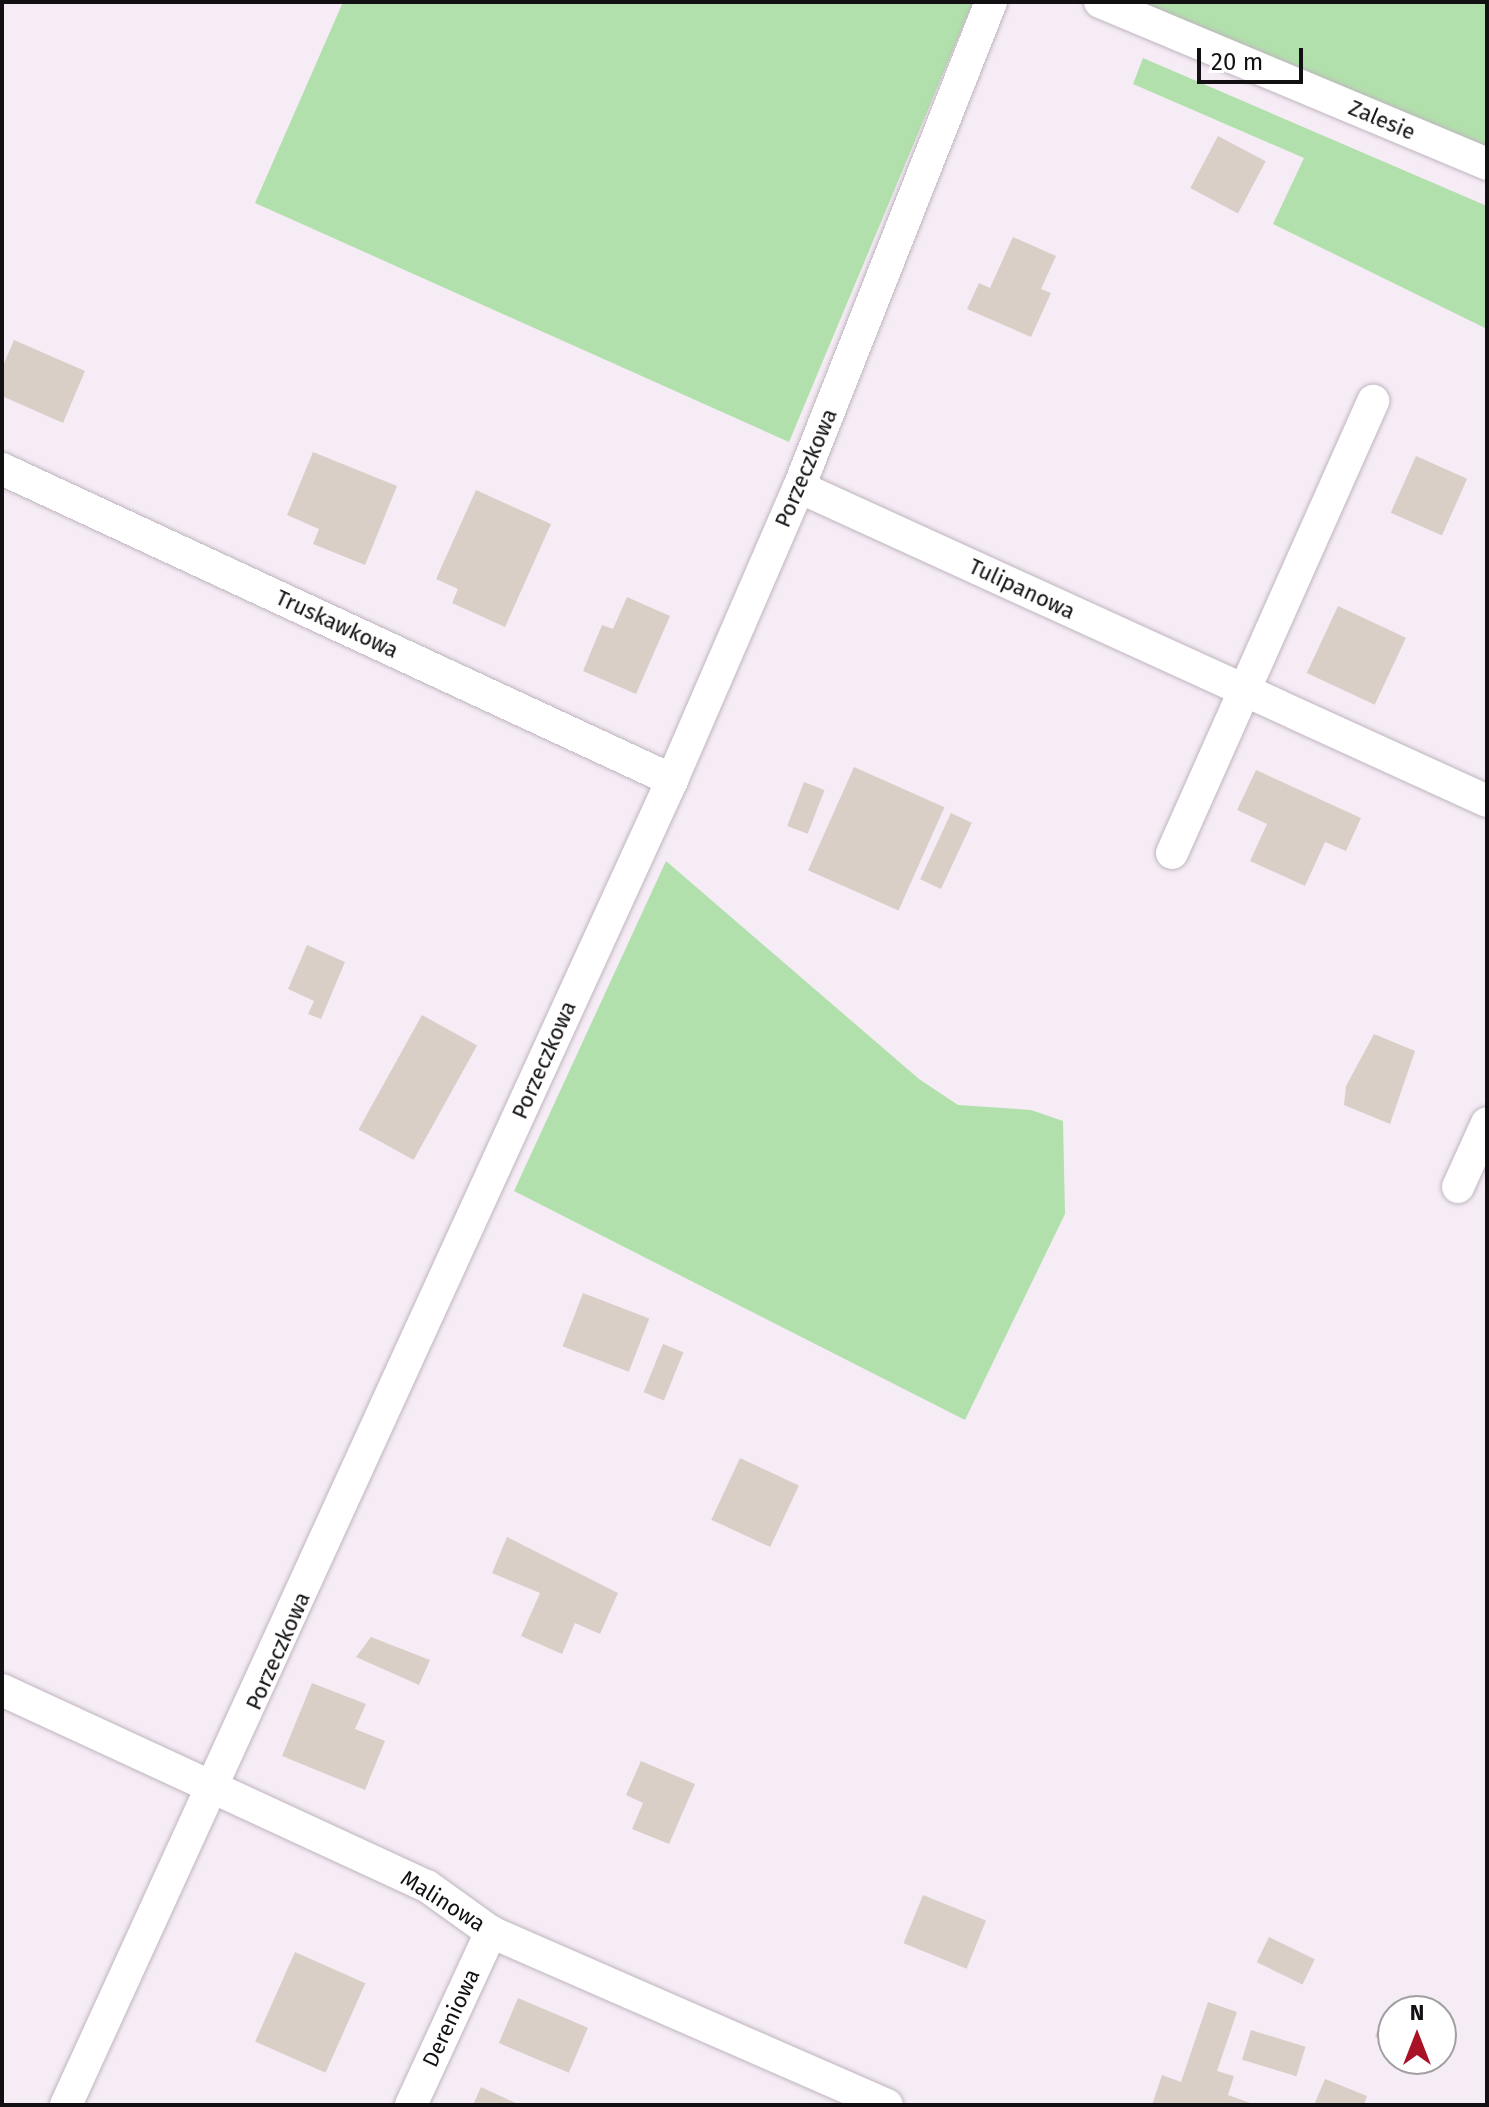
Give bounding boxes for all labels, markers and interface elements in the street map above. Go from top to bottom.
scale bar [1201,32,1307,82]
text: 20 m [1211,48,1263,76]
street label: Zalesie [1345,94,1419,146]
street label: Porzeczkowa [769,405,843,531]
street label: Tulipanowa [965,553,1079,625]
street label: Truskawkowa [271,584,403,664]
street label: Porzeczkowa [506,997,582,1123]
street label: Porzeczkowa [240,1588,316,1714]
street label: Malinowa [396,1865,490,1937]
street label: Dereniowa [417,1965,485,2071]
north arrow [1377,1995,1457,2075]
text: N [1410,1999,1424,2026]

